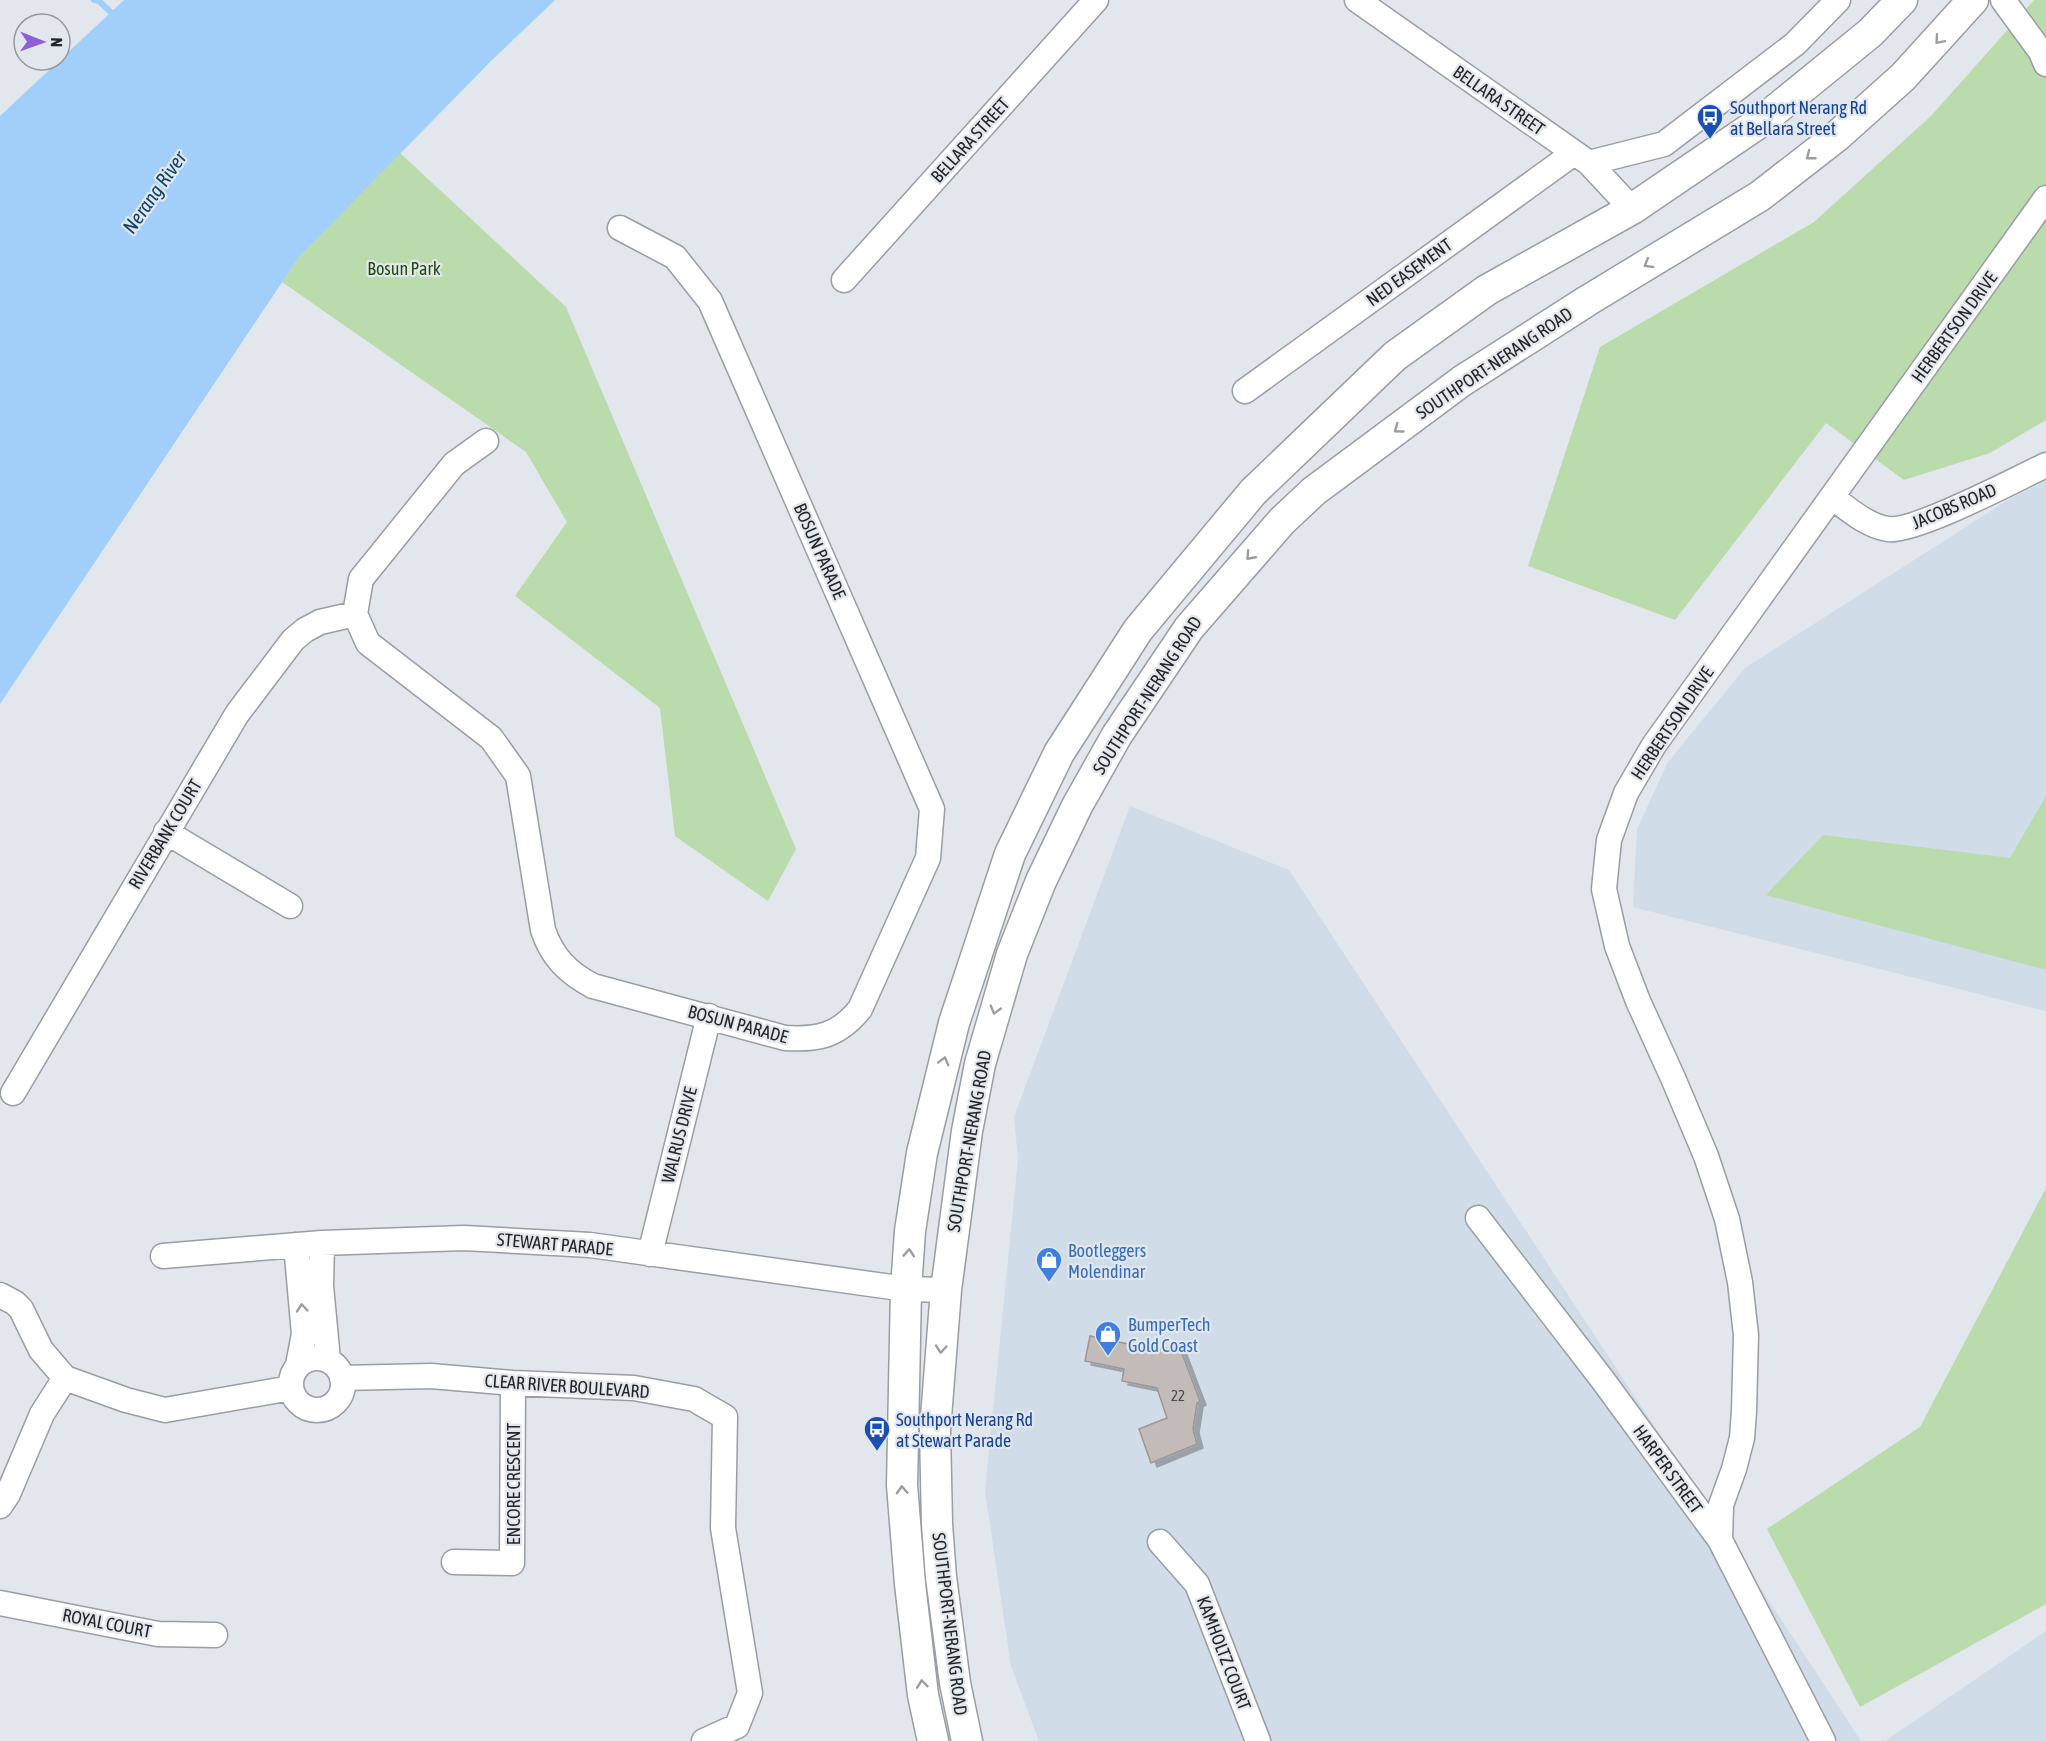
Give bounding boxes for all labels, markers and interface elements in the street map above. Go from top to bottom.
north arrow [12,12,72,72]
one-way arrow [1935,33,1946,43]
text: N [48,37,66,47]
street label: BELLARA STREET [1449,61,1549,139]
street label: BELLARA STREET [926,93,1014,187]
place label: Southport Nerang Rd at Bellara Street [1730,97,1867,139]
bus stop icon: Southport Nerang Rd at Bellara Street [1695,102,1725,140]
water label: Nerang River [117,146,191,237]
one-way arrow [1806,149,1817,160]
street label: NED EASEMENT [1362,234,1456,310]
one-way arrow [1644,256,1654,268]
park label: Bosun Park [367,258,441,279]
street label: HERBERTSON DRIVE [1907,267,2001,386]
street label: SOUTHPORT-NERANG ROAD [1412,303,1576,423]
one-way arrow [1393,421,1404,432]
street label: JACOBS ROAD [1909,479,1999,533]
street label: BOSUN PARADE [789,500,851,603]
one-way arrow [1247,549,1258,560]
street label: SOUTHPORT-NERANG ROAD [1088,612,1206,778]
street label: HERBERTSON DRIVE [1627,662,1718,783]
street label: RIVERBANK COURT [124,775,206,893]
street label: BOSUN PARADE [686,1001,791,1048]
one-way arrow [989,1005,1002,1015]
street label: SOUTHPORT-NERANG ROAD [943,1049,995,1233]
one-way arrow [937,1056,949,1067]
street label: WALRUS DRIVE [657,1084,701,1185]
street label: STEWART PARADE [496,1228,614,1260]
place label: Bootleggers Molendinar [1068,1240,1146,1282]
shop icon: Bootleggers Molendinar [1034,1245,1064,1283]
one-way arrow [902,1248,915,1257]
one-way arrow [296,1303,309,1312]
place label: BumperTech Gold Coast [1128,1314,1211,1356]
shop icon: BumperTech Gold Coast [1093,1319,1123,1357]
one-way arrow [935,1344,948,1353]
street label: CLEAR RIVER BOULEVARD [484,1370,650,1402]
house number: 22 [1171,1387,1185,1404]
place label: Southport Nerang Rd at Stewart Parade [896,1409,1033,1451]
bus stop icon: Southport Nerang Rd at Stewart Parade [862,1414,892,1452]
street label: HARPER STREET [1629,1421,1707,1517]
street label: ENCORE CRESCENT [503,1423,524,1545]
one-way arrow [896,1485,909,1494]
street label: SOUTHPORT-NERANG ROAD [928,1531,972,1717]
street label: KAMHOLTZ COURT [1193,1593,1255,1713]
street label: ROYAL COURT [61,1604,153,1642]
one-way arrow [916,1679,929,1688]

